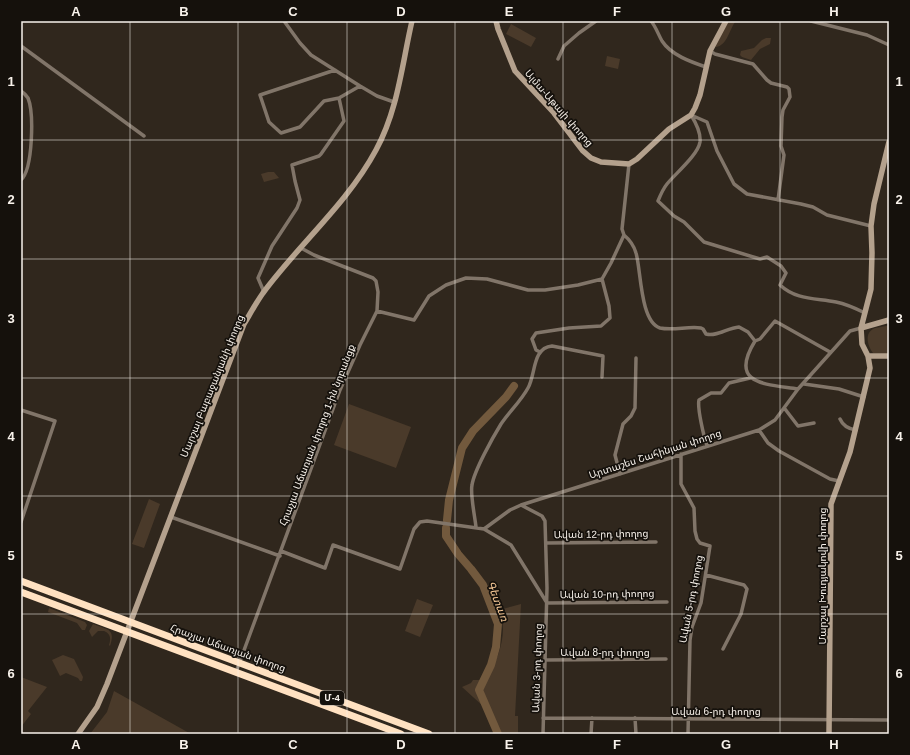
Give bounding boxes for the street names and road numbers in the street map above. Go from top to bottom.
street label: Ալմա-Աթայի փողոց [523,67,595,149]
street label: Մարշալ Բաբաջանյանի փողոց [178,313,246,459]
street label: Հրաչյա Աճառյան փողոց 1-ին նրբանցք [277,343,357,527]
street label: Արտաշես Շահինյան փողոց [587,427,723,481]
street label: Մարշալ Խուդյակովի փողոց [817,507,828,645]
street label: Ավան 12-րդ փողոց [553,528,649,540]
street label: Ավան 5-րդ փողոց [677,554,705,644]
street label: Ավան 10-րդ փողոց [559,588,655,600]
street label: Հրաչյա Աճառյան փողոց [169,622,287,674]
street label: Ավան 3-րդ փողոց [530,623,544,713]
street label: Ավան 8-րդ փողոց [560,647,650,658]
road number: Մ-4 [320,691,344,705]
street label: Ավան 6-րդ փողոց [671,706,761,717]

